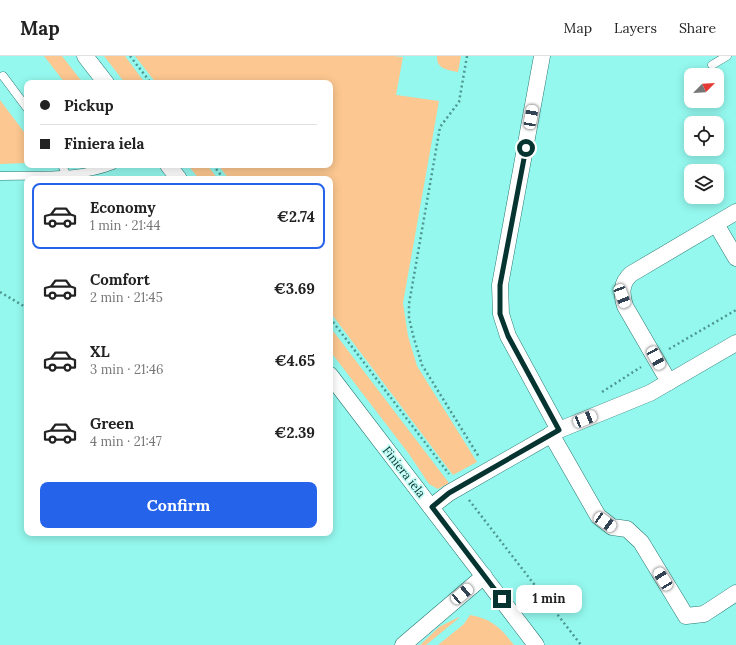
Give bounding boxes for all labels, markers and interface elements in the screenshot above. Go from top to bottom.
text: Map [20,16,60,40]
text: Map [564,19,592,37]
text: Layers [614,19,657,37]
text: Share [679,19,716,37]
north arrow [684,68,724,108]
map controls [684,68,724,204]
text: Pickup [64,96,113,115]
car [523,104,539,130]
button: locate [684,116,724,156]
text: Finiera iela [64,134,144,153]
route start [517,139,535,157]
button: layers [684,164,724,204]
icon: car [42,198,78,234]
text: Economy [90,198,155,217]
text: €2.74 [277,207,315,226]
text: 1 min · 21:44 [90,217,160,234]
icon: car [42,270,78,306]
text: Comfort [90,270,150,289]
text: €3.69 [274,279,315,298]
car [612,283,632,309]
text: 2 min · 21:45 [90,289,163,306]
icon: car [42,342,78,378]
text: XL [90,342,110,361]
car [645,345,667,371]
text: €4.65 [274,351,315,370]
text: 3 min · 21:46 [90,361,163,378]
car [572,409,598,429]
icon: car [42,414,78,450]
text: Green [90,414,134,433]
text: €2.39 [274,423,315,442]
text: 4 min · 21:47 [90,433,162,450]
street label: Finiera iela [380,443,429,500]
button: Confirm [40,482,317,528]
car [592,510,618,534]
car [652,566,674,592]
car [449,582,475,606]
callout: 1 min [516,585,582,613]
route end [493,590,511,608]
text: 1 min [532,590,566,607]

